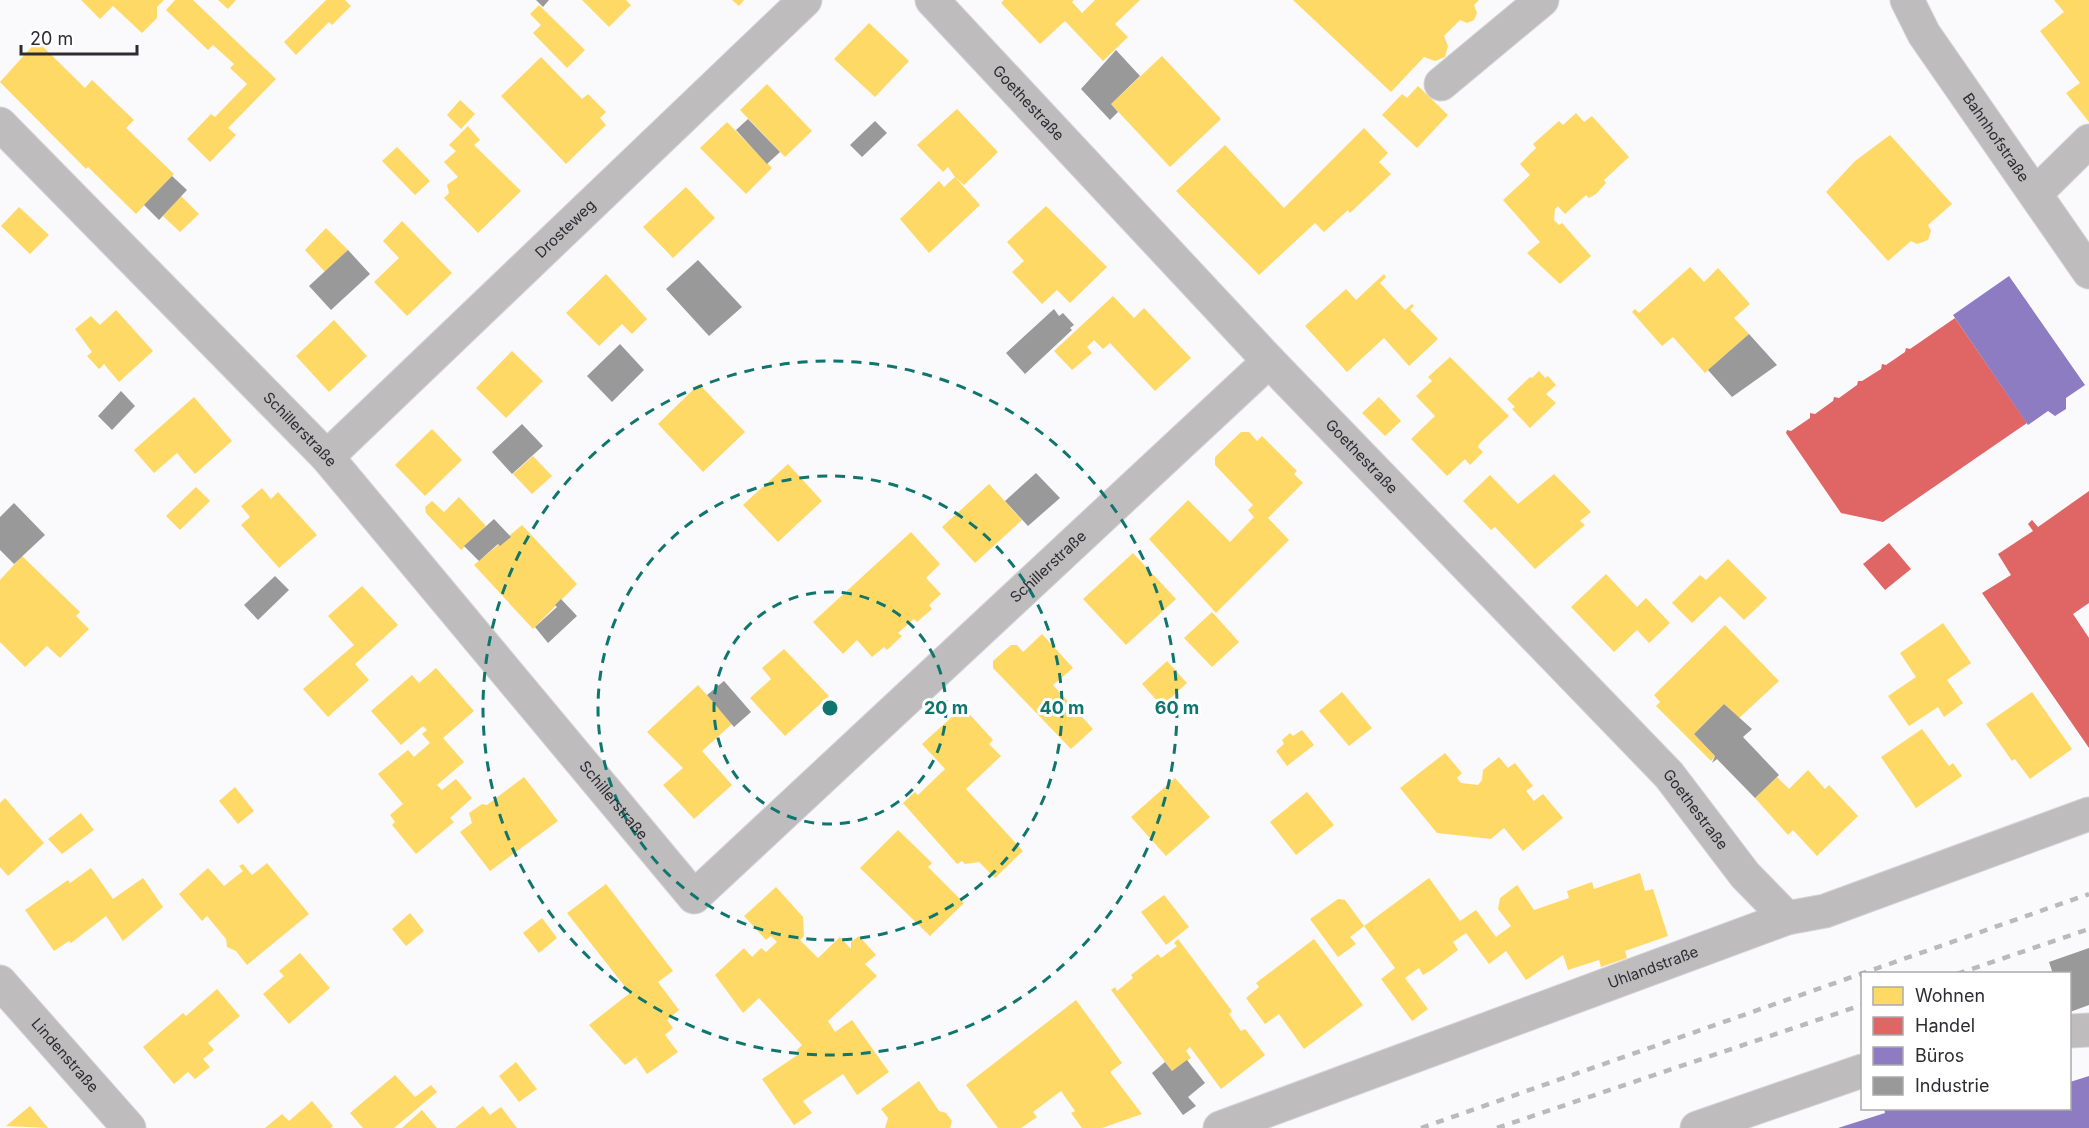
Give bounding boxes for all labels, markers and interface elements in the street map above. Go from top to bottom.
scale bar [21,18,136,56]
text: 20 m [30,28,73,49]
street label: Goethestraße [989,61,1068,144]
street label: Bahnhofstraße [1959,89,2034,185]
street label: Drosteweg [531,195,599,262]
street label: Schillerstraße [259,388,341,470]
street label: Goethestraße [1322,415,1402,498]
street label: Schillerstraße [1006,526,1090,607]
text: 20 m [924,697,968,718]
text: 40 m [1040,697,1085,718]
text: 60 m [1155,697,1199,718]
centre of rings [820,698,840,718]
street label: Schillerstraße [575,757,652,844]
street label: Goethestraße [1659,765,1732,853]
street label: Uhlandstraße [1605,942,1701,992]
legend [1861,972,2071,1110]
text: Wohnen [1915,985,1985,1006]
street label: Lindenstraße [27,1014,103,1096]
text: Handel [1915,1015,1975,1036]
text: Büros [1915,1045,1964,1066]
text: Industrie [1915,1075,1989,1096]

